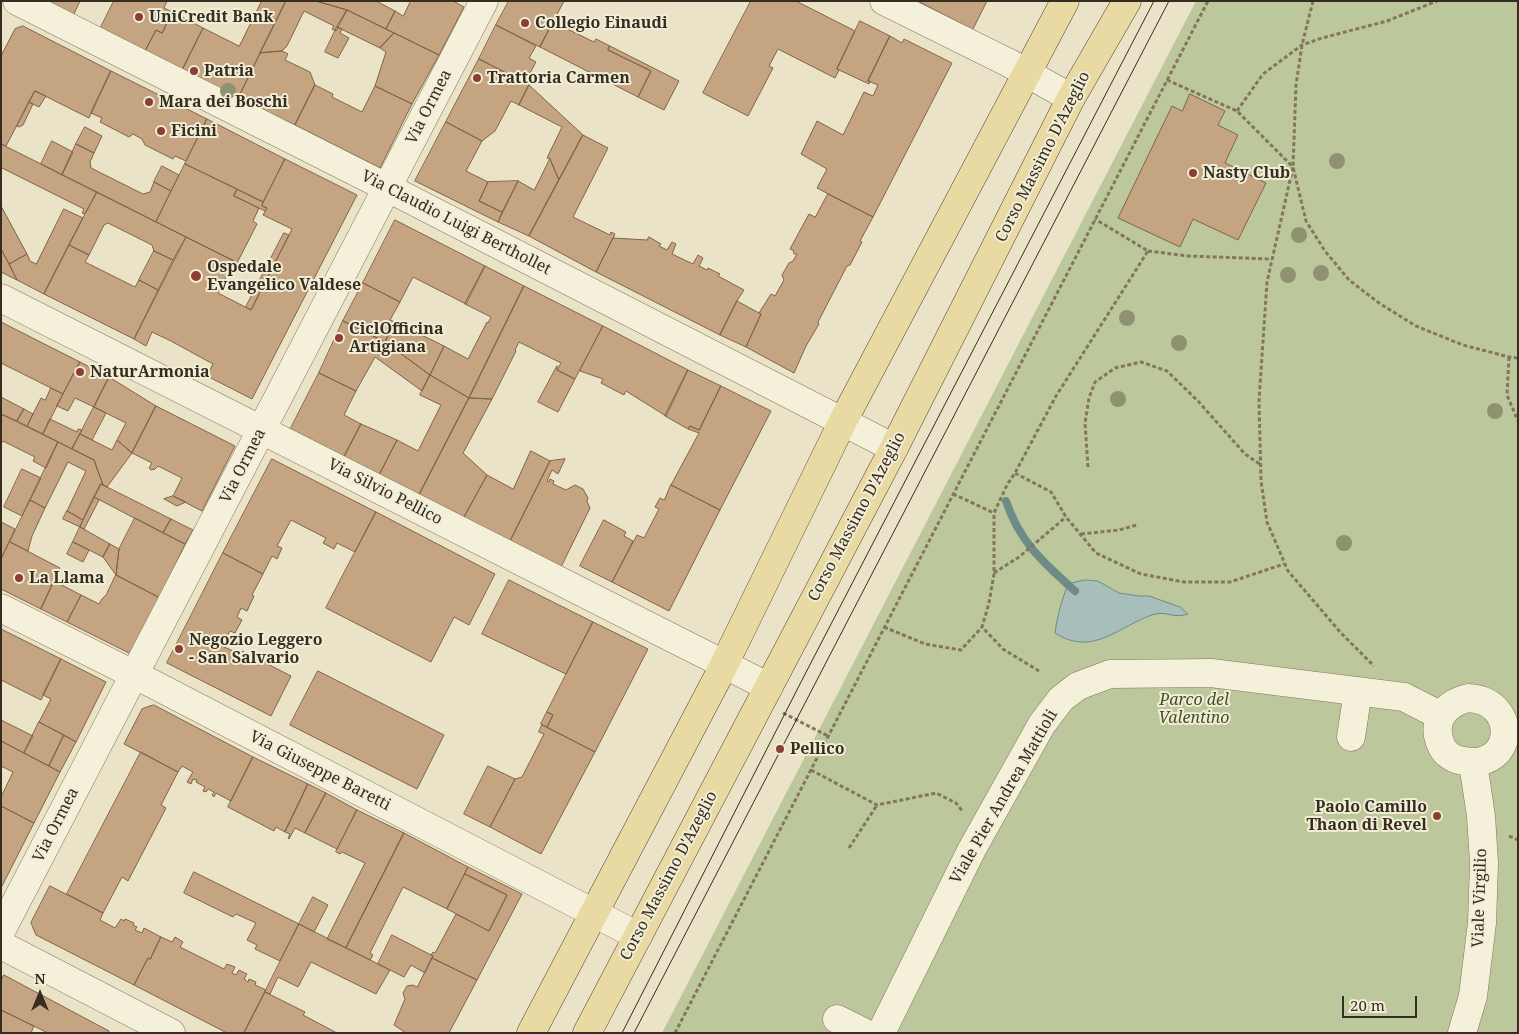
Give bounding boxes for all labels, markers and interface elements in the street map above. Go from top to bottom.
place label: UniCredit Bank [149,7,273,27]
marker: UniCredit Bank [133,11,145,23]
place label: Collegio Einaudi [535,13,668,33]
marker: Collegio Einaudi [519,17,531,29]
place label: Patria [204,61,254,81]
marker: Patria [188,65,200,77]
street label: Via Ormea [402,66,456,148]
place label: Trattoria Carmen [487,68,630,88]
street label: Corso Massimo D'Azeglio [992,68,1094,246]
marker: Trattoria Carmen [471,72,483,84]
place label: Mara dei Boschi [159,92,288,112]
marker: Mara dei Boschi [143,96,155,108]
place label: Ficini [171,121,217,141]
marker: Ficini [155,125,167,137]
place label: Nasty Club [1203,163,1290,183]
street label: Via Claudio Luigi Berthollet [358,167,554,279]
marker: Nasty Club [1187,167,1199,179]
place label: Ospedale Evangelico Valdese [207,257,361,295]
marker: Ospedale Evangelico Valdese [189,269,203,283]
place label: CiclOfficina Artigiana [349,319,444,357]
marker: CiclOfficina Artigiana [333,332,345,344]
place label: NaturArmonia [90,362,210,382]
marker: NaturArmonia [74,366,86,378]
street label: Via Ormea [216,425,270,507]
street label: Corso Massimo D'Azeglio [804,429,910,605]
street label: Via Silvio Pellico [325,455,445,529]
place label: La Llama [29,568,104,588]
marker: La Llama [13,572,25,584]
place label: Negozio Leggero - San Salvario [189,630,323,668]
marker: Negozio Leggero - San Salvario [173,643,185,655]
park label: Parco del Valentino [1159,690,1229,728]
street label: Viale Pier Andrea Mattioli [946,706,1062,888]
street label: Via Giuseppe Baretti [246,727,394,815]
place label: Pellico [790,739,845,759]
marker: Pellico [774,743,786,755]
street label: Via Ormea [29,784,83,866]
street label: Corso Massimo D'Azeglio [616,788,722,964]
place label: Paolo Camillo Thaon di Revel [1306,797,1427,835]
marker: Paolo Camillo Thaon di Revel [1431,810,1443,822]
street label: Viale Virgilio [1469,848,1491,948]
north arrow [15,969,65,1019]
text: N [34,969,46,988]
scale bar [1344,986,1419,1018]
text: 20 m [1350,995,1385,1015]

